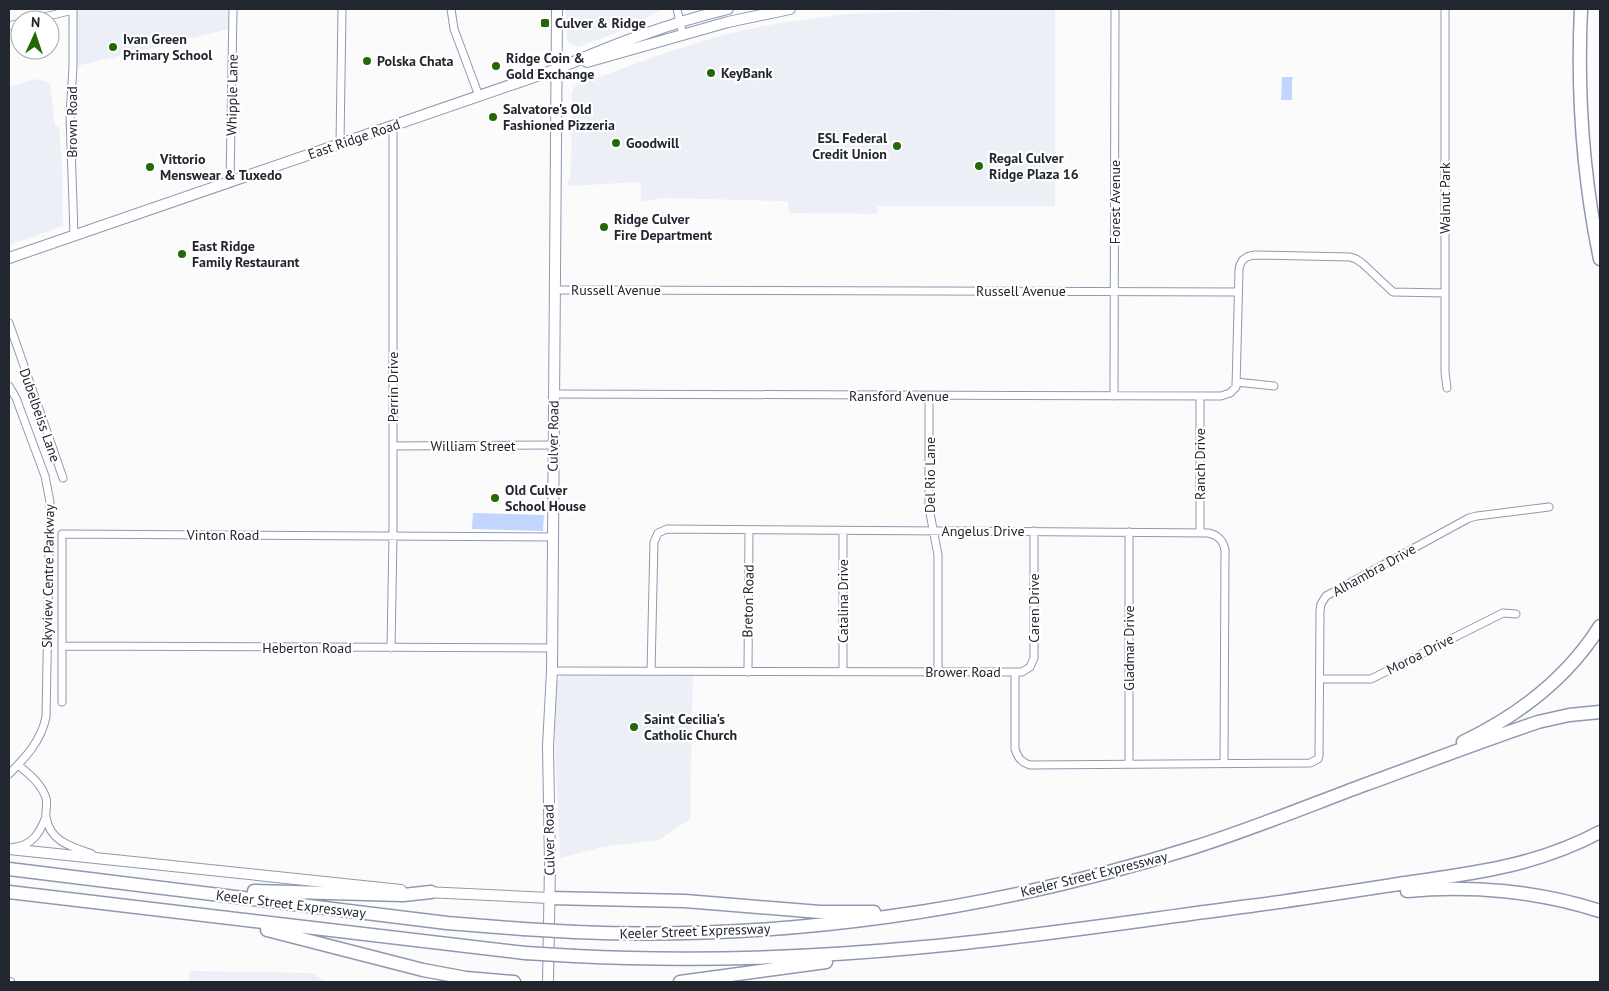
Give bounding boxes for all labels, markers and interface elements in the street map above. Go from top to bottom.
north arrow [10,10,60,60]
text: N [31,13,41,31]
place label: Culver & Ridge [555,14,646,32]
marker: Culver & Ridge [539,17,551,29]
place label: Ivan Green Primary School [123,30,213,64]
marker: Ivan Green Primary School [107,41,119,53]
place label: Ridge Coin & Gold Exchange [506,49,594,83]
place label: Polska Chata [377,52,454,70]
street label: Whipple Lane [222,54,242,136]
marker: Polska Chata [361,55,373,67]
marker: Ridge Coin & Gold Exchange [490,60,502,72]
place label: KeyBank [721,64,772,82]
marker: KeyBank [705,67,717,79]
street label: Brown Road [63,86,81,158]
place label: Salvatore's Old Fashioned Pizzeria [503,100,615,134]
marker: Salvatore's Old Fashioned Pizzeria [487,111,499,123]
street label: East Ridge Road [305,115,403,163]
place label: ESL Federal Credit Union [812,129,888,163]
place label: Goodwill [626,134,680,152]
marker: Goodwill [610,137,622,149]
marker: ESL Federal Credit Union [891,140,903,152]
place label: Regal Culver Ridge Plaza 16 [989,149,1079,183]
place label: Vittorio Menswear & Tuxedo [159,150,282,184]
marker: Regal Culver Ridge Plaza 16 [973,160,985,172]
street label: Forest Avenue [1106,160,1124,244]
marker: Vittorio Menswear & Tuxedo [144,161,156,173]
street label: Walnut Park [1436,162,1454,234]
place label: Ridge Culver Fire Department [614,210,712,244]
marker: Ridge Culver Fire Department [598,221,610,233]
place label: East Ridge Family Restaurant [192,237,300,271]
marker: East Ridge Family Restaurant [176,248,188,260]
street label: Russell Avenue [571,281,661,299]
street label: Russell Avenue [976,282,1066,300]
street label: Perrin Drive [384,352,402,422]
street label: Dubelbeiss Lane [16,366,64,464]
street label: Ransford Avenue [849,387,949,405]
street label: Culver Road [543,400,563,472]
street label: Ranch Drive [1191,428,1209,500]
street label: William Street [430,437,516,455]
street label: Del Rio Lane [921,437,939,513]
place label: Old Culver School House [505,481,586,515]
marker: Old Culver School House [489,492,501,504]
street label: Skyview Centre Parkway [38,503,58,648]
street label: Angelus Drive [941,522,1025,540]
street label: Vinton Road [186,526,259,544]
street label: Alhambra Drive [1329,540,1419,600]
street label: Catalina Drive [834,559,852,643]
street label: Breton Road [738,564,758,638]
street label: Caren Drive [1025,573,1043,643]
street label: Gladmar Drive [1120,605,1138,691]
street label: Moroa Drive [1383,629,1457,679]
street label: Heberton Road [262,639,352,657]
street label: Brower Road [925,663,1001,681]
place label: Saint Cecilia's Catholic Church [644,710,737,744]
marker: Saint Cecilia's Catholic Church [628,721,640,733]
street label: Culver Road [539,804,559,876]
street label: Keeler Street Expressway [1019,847,1170,901]
street label: Keeler Street Expressway [215,886,367,922]
street label: Keeler Street Expressway [619,919,771,943]

